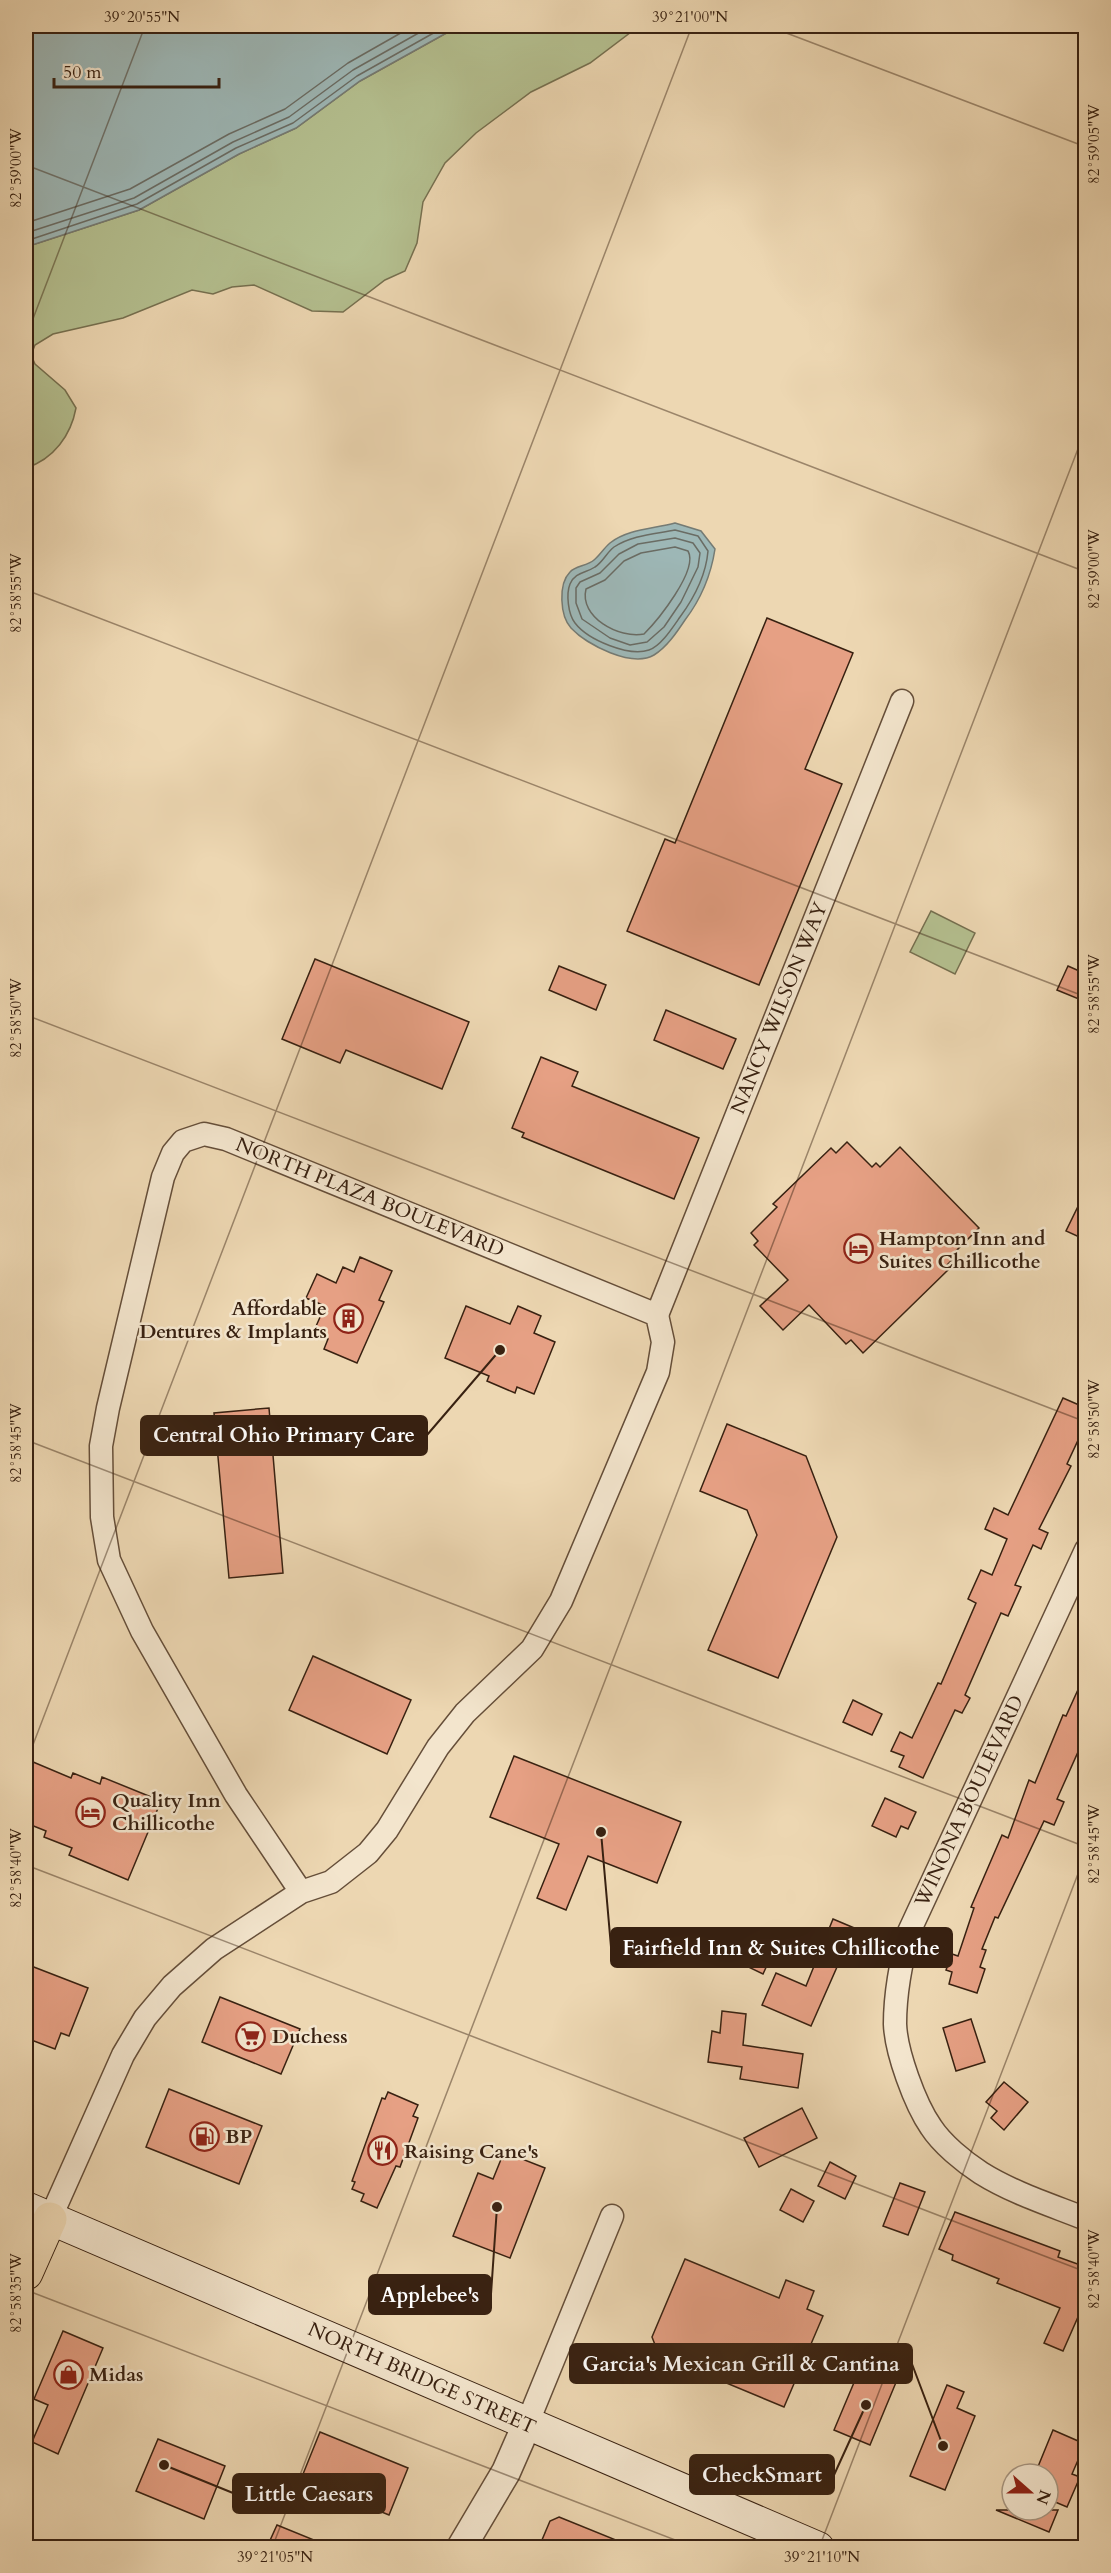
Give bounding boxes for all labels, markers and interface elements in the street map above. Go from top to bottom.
text: 39°20'55"N [104,7,180,27]
text: 39°21'00"N [652,7,728,27]
scale bar [54,51,219,89]
text: 50 m [63,60,102,85]
text: 82°59'05"W [1084,104,1104,184]
text: 82°59'00"W [6,128,26,208]
text: 82°59'00"W [1084,529,1104,609]
text: 82°58'55"W [6,553,26,633]
street label: NANCY WILSON WAY [724,898,834,1118]
text: 82°58'55"W [1084,954,1104,1034]
text: 82°58'50"W [6,978,26,1058]
street label: NORTH PLAZA BOULEVARD [232,1131,508,1263]
place label: Hampton Inn and Suites Chillicothe [879,1225,1046,1275]
hotel icon: Hampton Inn and Suites Chillicothe [842,1233,874,1265]
place label: Affordable Dentures & Implants [139,1295,327,1345]
building icon: Affordable Dentures & Implants [332,1303,364,1335]
text: 82°58'50"W [1084,1379,1104,1459]
text: 82°58'45"W [6,1403,26,1483]
callout: Central Ohio Primary Care [141,1416,427,1455]
text: Central Ohio Primary Care [153,1421,415,1450]
street label: WINONA BOULEVARD [908,1691,1030,1912]
place label: Quality Inn Chillicothe [112,1787,221,1837]
hotel icon: Quality Inn Chillicothe [75,1796,107,1828]
text: 82°58'45"W [1084,1804,1104,1884]
text: 82°58'40"W [6,1828,26,1908]
callout: Fairfield Inn & Suites Chillicothe [611,1928,952,1967]
text: Fairfield Inn & Suites Chillicothe [622,1934,940,1963]
supermarket icon: Duchess [235,2020,267,2052]
place label: Duchess [272,2023,348,2050]
fuel station icon: BP [188,2120,220,2152]
place label: BP [225,2123,252,2150]
restaurant icon: Raising Cane's [367,2135,399,2167]
place label: Raising Cane's [404,2138,538,2165]
text: 82°58'40"W [1084,2229,1104,2309]
text: 82°58'35"W [6,2253,26,2333]
callout: Applebee's [369,2275,491,2314]
text: Applebee's [381,2281,479,2310]
street label: NORTH BRIDGE STREET [304,2315,541,2441]
callout: Garcia's Mexican Grill & Cantina [570,2344,912,2383]
text: Garcia's Mexican Grill & Cantina [582,2350,900,2379]
shop icon: Midas [52,2358,84,2390]
place label: Midas [89,2361,144,2388]
callout: CheckSmart [690,2455,834,2494]
text: CheckSmart [702,2461,822,2490]
north arrow [1000,2462,1060,2522]
callout: Little Caesars [233,2474,385,2513]
text: Little Caesars [245,2480,373,2509]
text: N [1030,2487,1056,2508]
text: 39°21'05"N [237,2547,313,2567]
text: 39°21'10"N [784,2547,860,2567]

